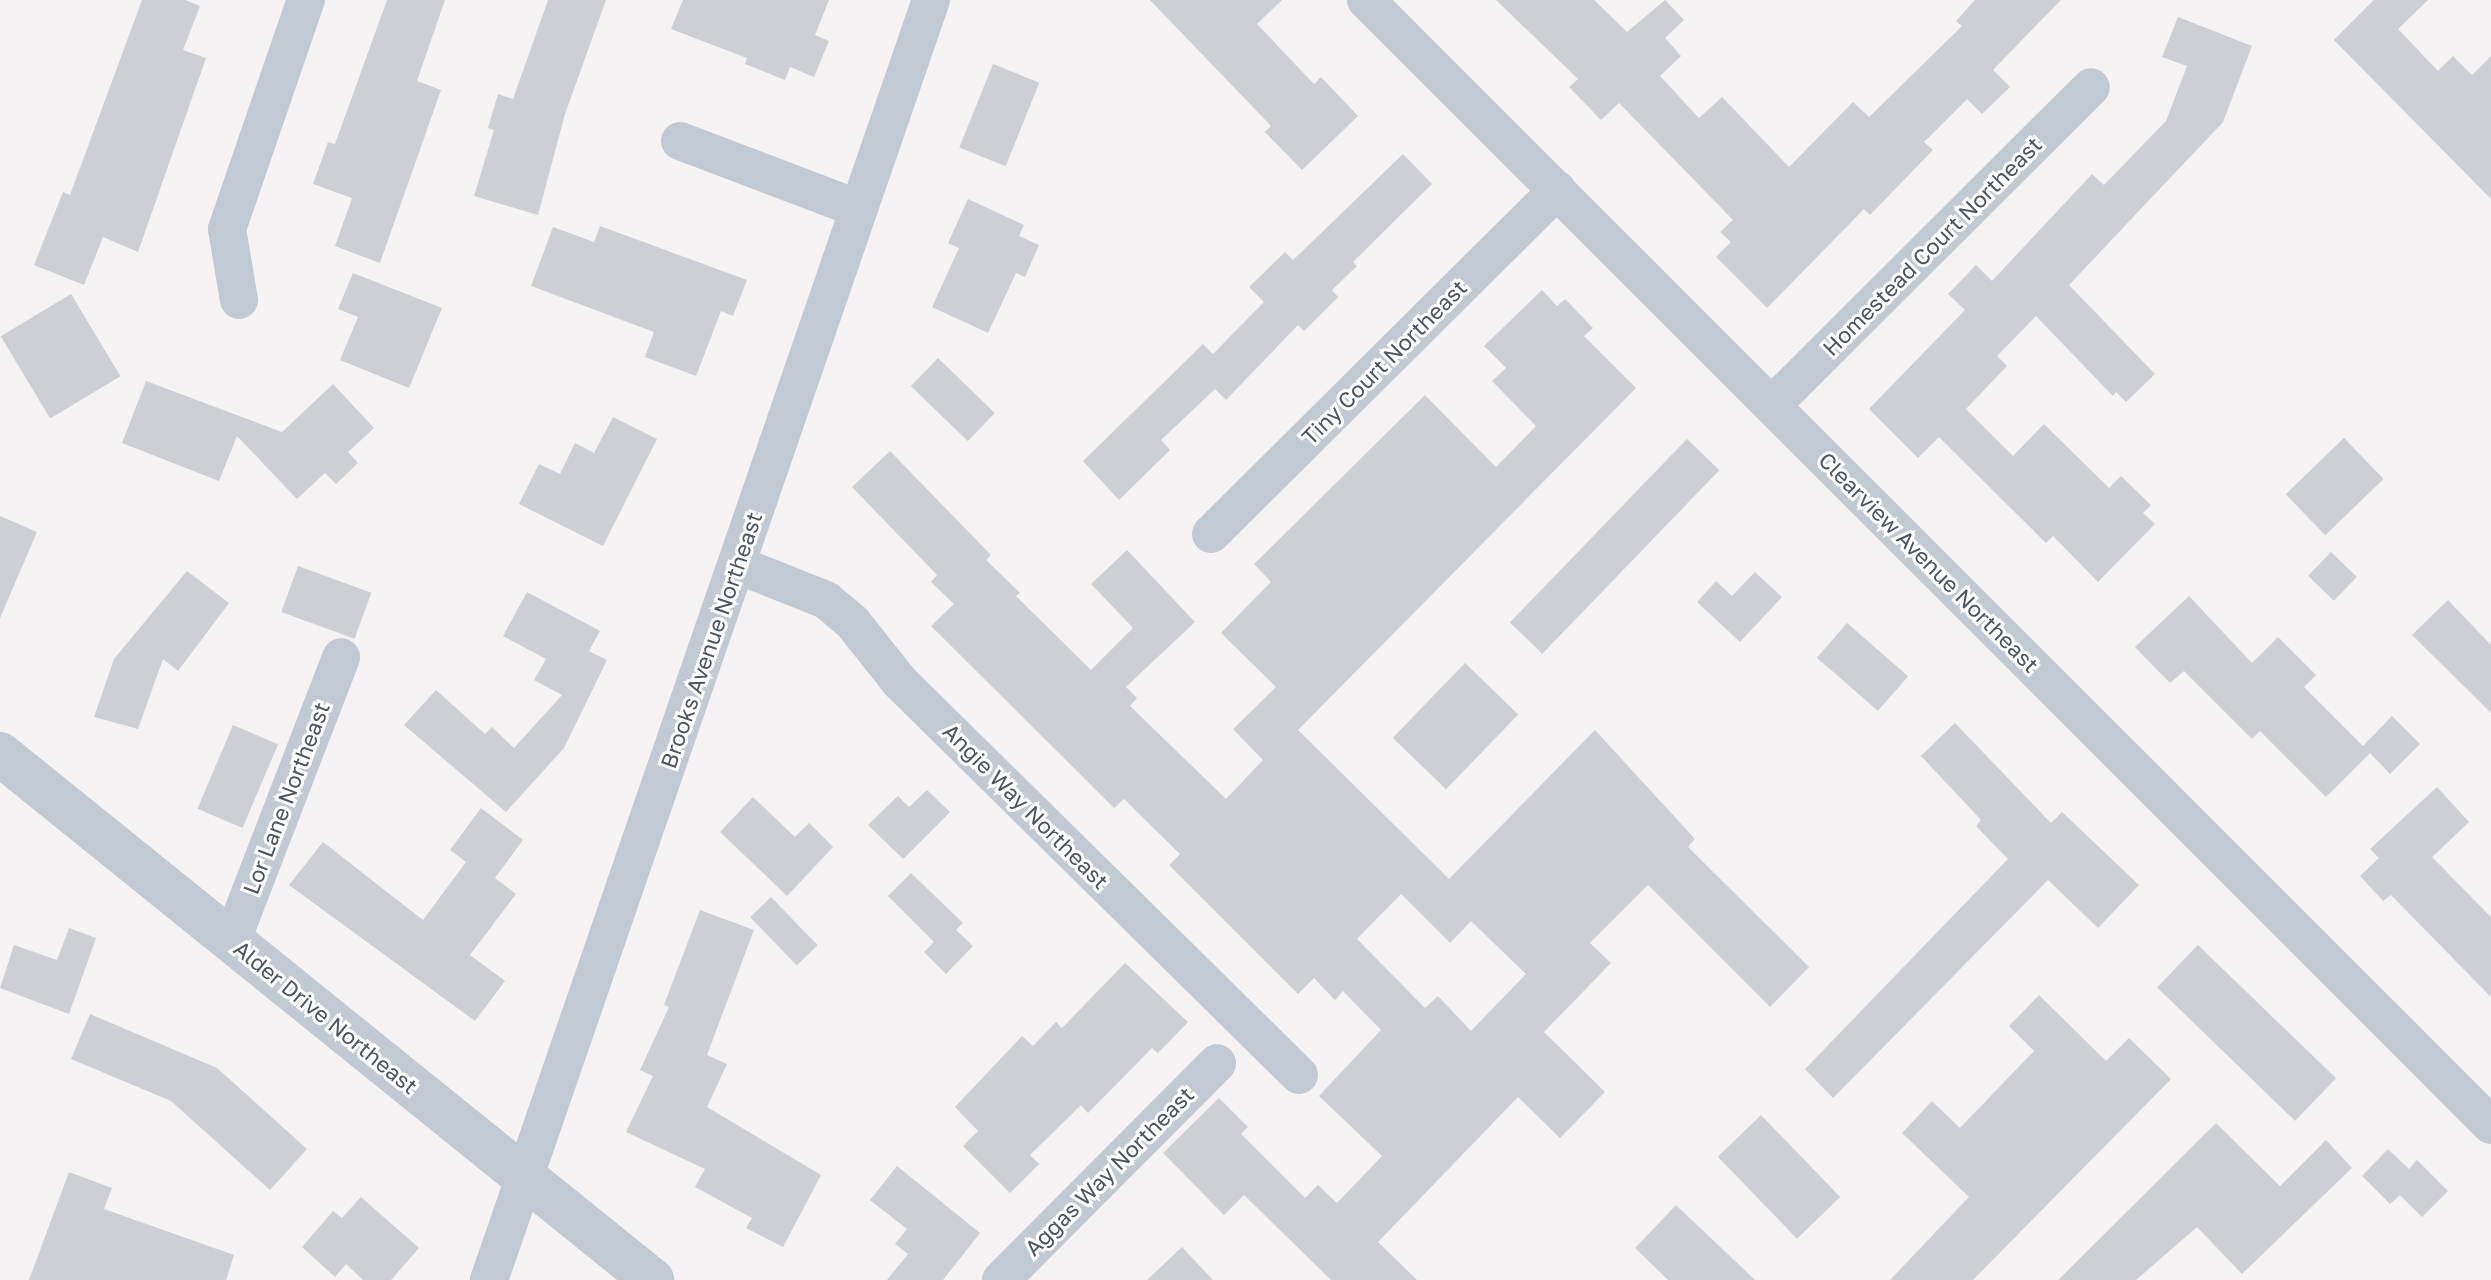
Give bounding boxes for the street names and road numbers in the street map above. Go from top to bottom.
street label: Homestead Court Northeast [1817,131,2047,361]
street label: Tiny Court Northeast [1296,274,1472,450]
street label: Clearview Avenue Northeast [1813,446,2045,678]
street label: Brooks Avenue Northeast [655,508,767,772]
street label: Lor Lane Northeast [237,698,335,898]
street label: Angie Way Northeast [938,718,1114,894]
street label: Alder Drive Northeast [229,935,423,1099]
street label: Aggas Way Northeast [1019,1081,1199,1261]

